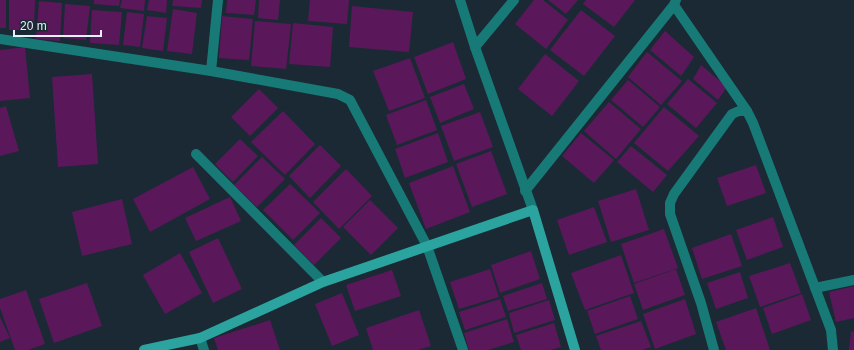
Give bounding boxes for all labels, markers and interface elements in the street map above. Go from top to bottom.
scale bar [14,12,101,38]
text: 20 m [20,19,47,33]

